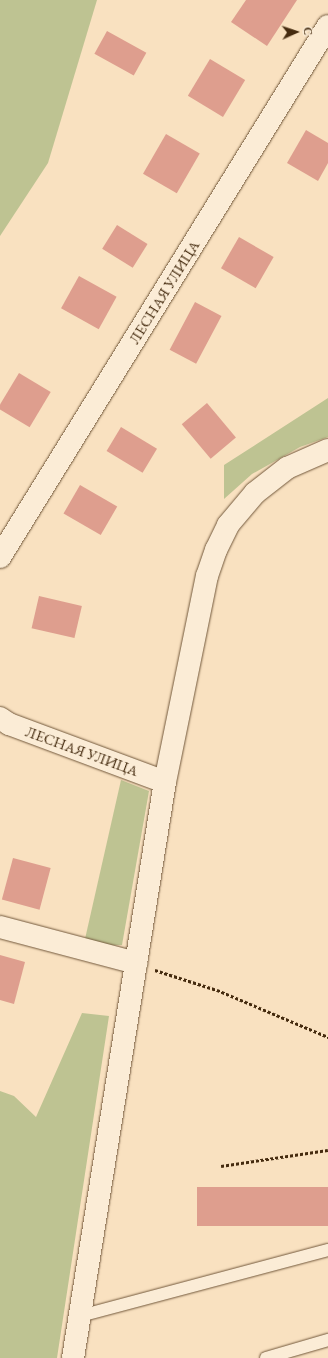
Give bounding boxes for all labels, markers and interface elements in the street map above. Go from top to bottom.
north arrow [276,12,316,52]
text: С [301,27,315,36]
street label: ЛЕСНАЯ УЛИЦА [125,237,203,347]
street label: ЛЕСНАЯ УЛИЦА [23,722,141,780]

